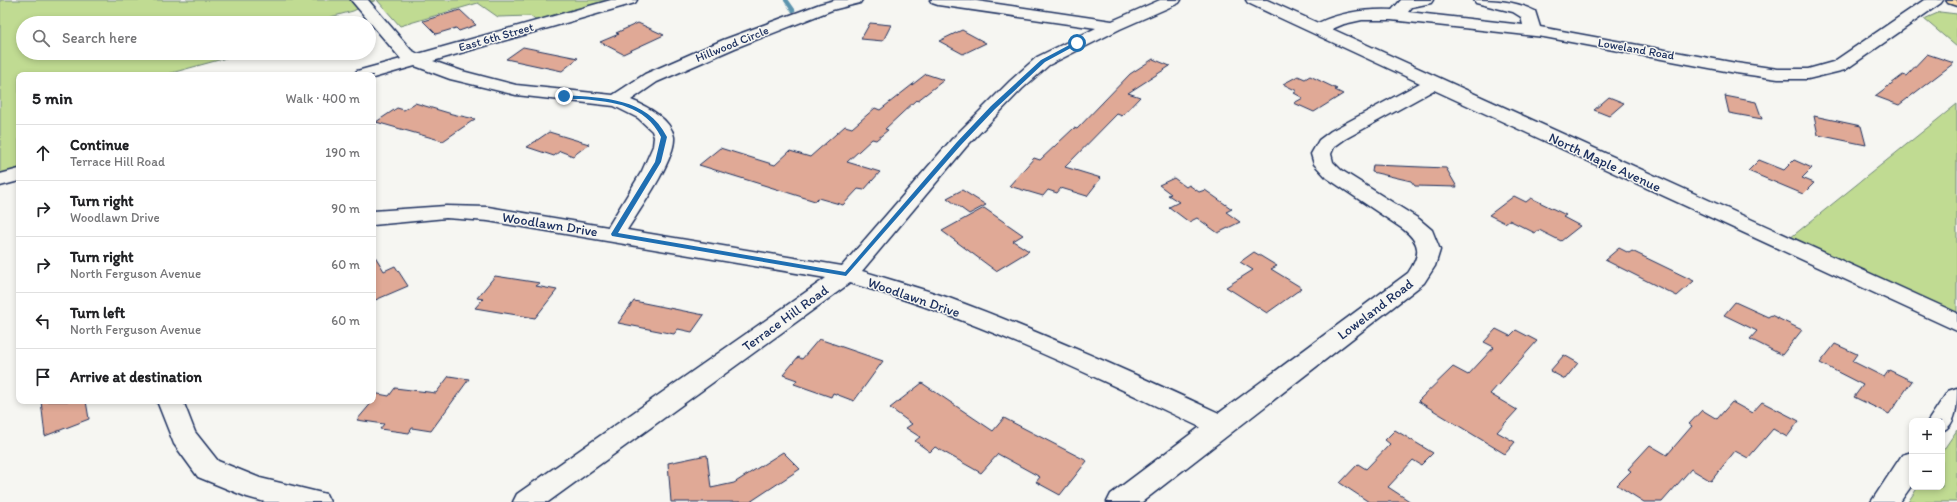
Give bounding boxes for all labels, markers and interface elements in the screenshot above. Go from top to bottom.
search box [16,16,376,60]
street label: East 6th Street [457,19,536,54]
street label: Hillwood Circle [693,23,771,65]
icon: search [30,27,52,49]
text: Search here [62,29,137,47]
route start [1068,34,1086,52]
street label: Loweland Road [1597,35,1676,63]
route end [555,87,573,105]
text: 5 min [32,88,72,108]
text: Walk · 400 m [286,91,360,106]
street label: North Maple Avenue [1546,129,1664,196]
text: Continue [70,136,129,154]
icon: ahead [32,142,54,164]
text: 190 m [325,145,360,160]
text: Terrace Hill Road [70,154,165,169]
text: Turn right [70,192,134,210]
icon: right [32,198,54,220]
text: 90 m [331,201,360,216]
street label: Woodlawn Drive [501,209,599,240]
text: Woodlawn Drive [70,210,160,225]
text: Turn right [70,248,134,266]
icon: right [32,254,54,276]
text: 60 m [331,257,360,272]
text: North Ferguson Avenue [70,266,201,281]
street label: Woodlawn Drive [865,274,963,321]
street label: Loweland Road [1334,275,1417,343]
street label: Terrace Hill Road [739,281,832,355]
text: Turn left [70,304,125,322]
icon: left [32,310,54,332]
text: 60 m [331,313,360,328]
text: North Ferguson Avenue [70,322,201,337]
icon: arrive [32,366,54,388]
text: Arrive at destination [70,368,202,386]
map controls [1909,418,1945,490]
button: + [1909,418,1945,454]
button: − [1909,454,1945,490]

